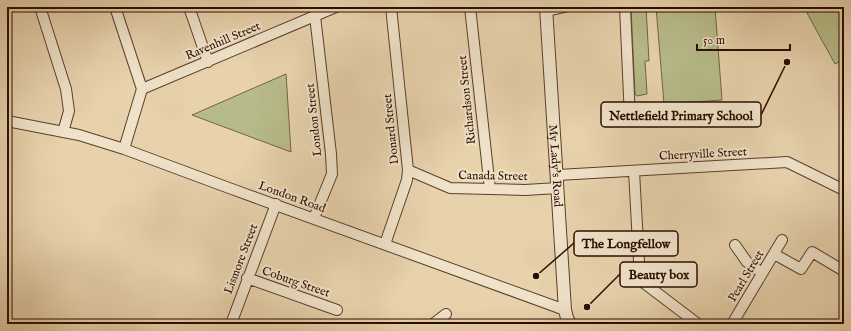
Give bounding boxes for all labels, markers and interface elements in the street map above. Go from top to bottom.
street label: Ravenhill Street [183,18,263,64]
scale bar [697,26,790,52]
text: 50 m [703,33,725,48]
street label: Richardson Street [455,55,479,145]
street label: London Street [303,83,325,157]
street label: Donard Street [380,93,402,165]
callout: Nettlefield Primary School [601,102,761,127]
text: Nettlefield Primary School [608,108,754,125]
street label: My Lady's Road [546,124,566,208]
street label: Cherryville Street [659,144,747,164]
street label: Canada Street [458,168,528,184]
street label: London Road [256,178,328,216]
street label: Lismore Street [221,222,261,296]
callout: The Longfellow [574,231,678,256]
text: The Longfellow [581,236,671,253]
street label: Pearl Street [725,247,767,305]
callout: Beauty box [620,262,697,287]
street label: Coburg Street [260,263,332,301]
text: Beauty box [629,267,690,284]

